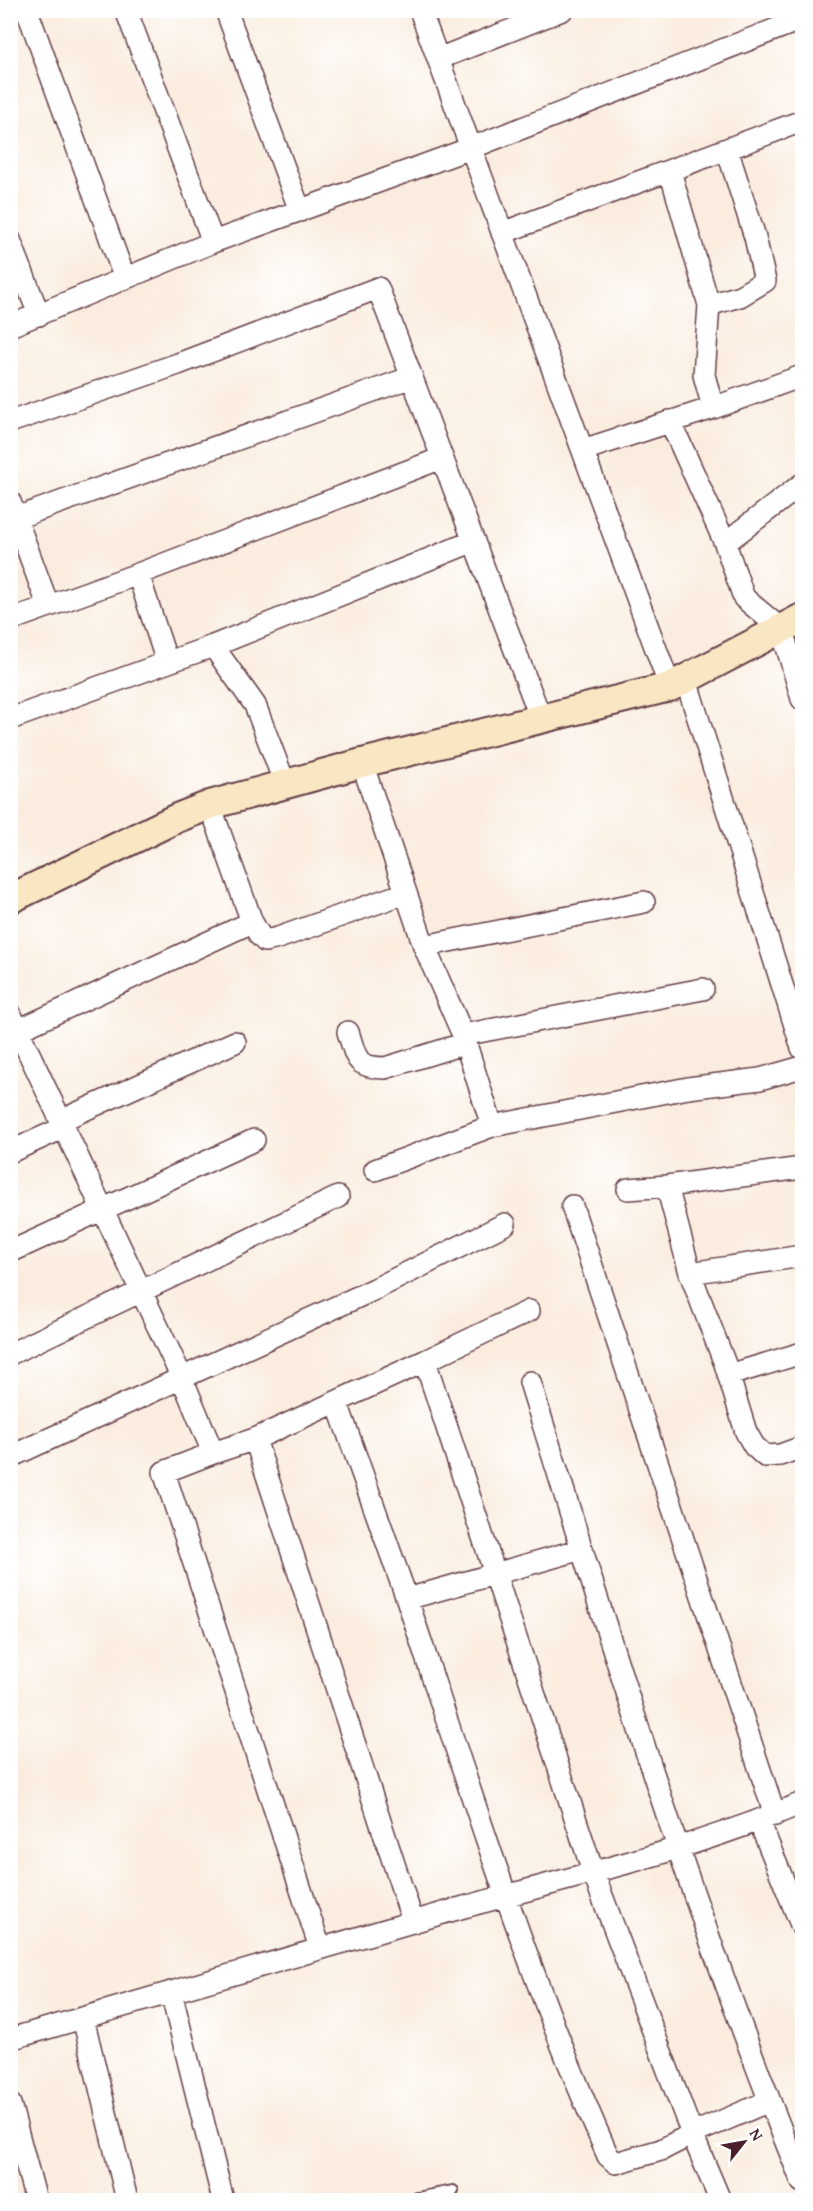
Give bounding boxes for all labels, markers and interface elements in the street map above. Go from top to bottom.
north arrow [714,2112,774,2172]
text: N [744,2124,770,2145]

